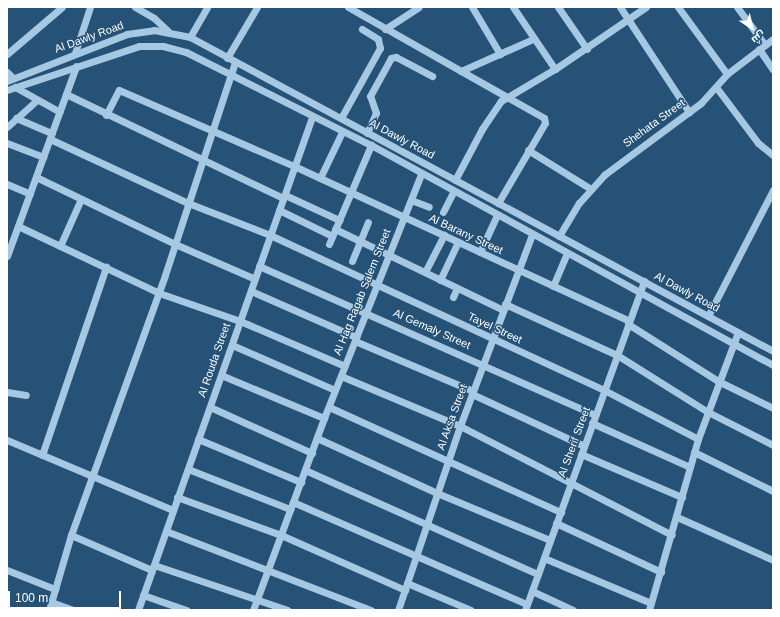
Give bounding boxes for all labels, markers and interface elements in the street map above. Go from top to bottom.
north arrow [732,8,772,48]
street label: Al Dawly Road [53,18,125,56]
text: ش [750,29,768,47]
street label: Shehata Street [620,96,688,150]
street label: Al Dawly Road [367,116,437,162]
street label: Al Barany Street [427,211,505,257]
street label: Al Hag Ragab Salem Street [331,227,393,357]
street label: Al Dawly Road [652,269,722,315]
street label: Al Gemaly Street [391,306,473,352]
street label: Tayel Street [466,310,524,346]
street label: Al Rouda Street [195,321,233,399]
street label: Al Aksa Street [434,382,470,452]
street label: Al Sherif Street [555,405,593,479]
scale bar [10,583,123,609]
text: 100 m [15,591,48,605]

